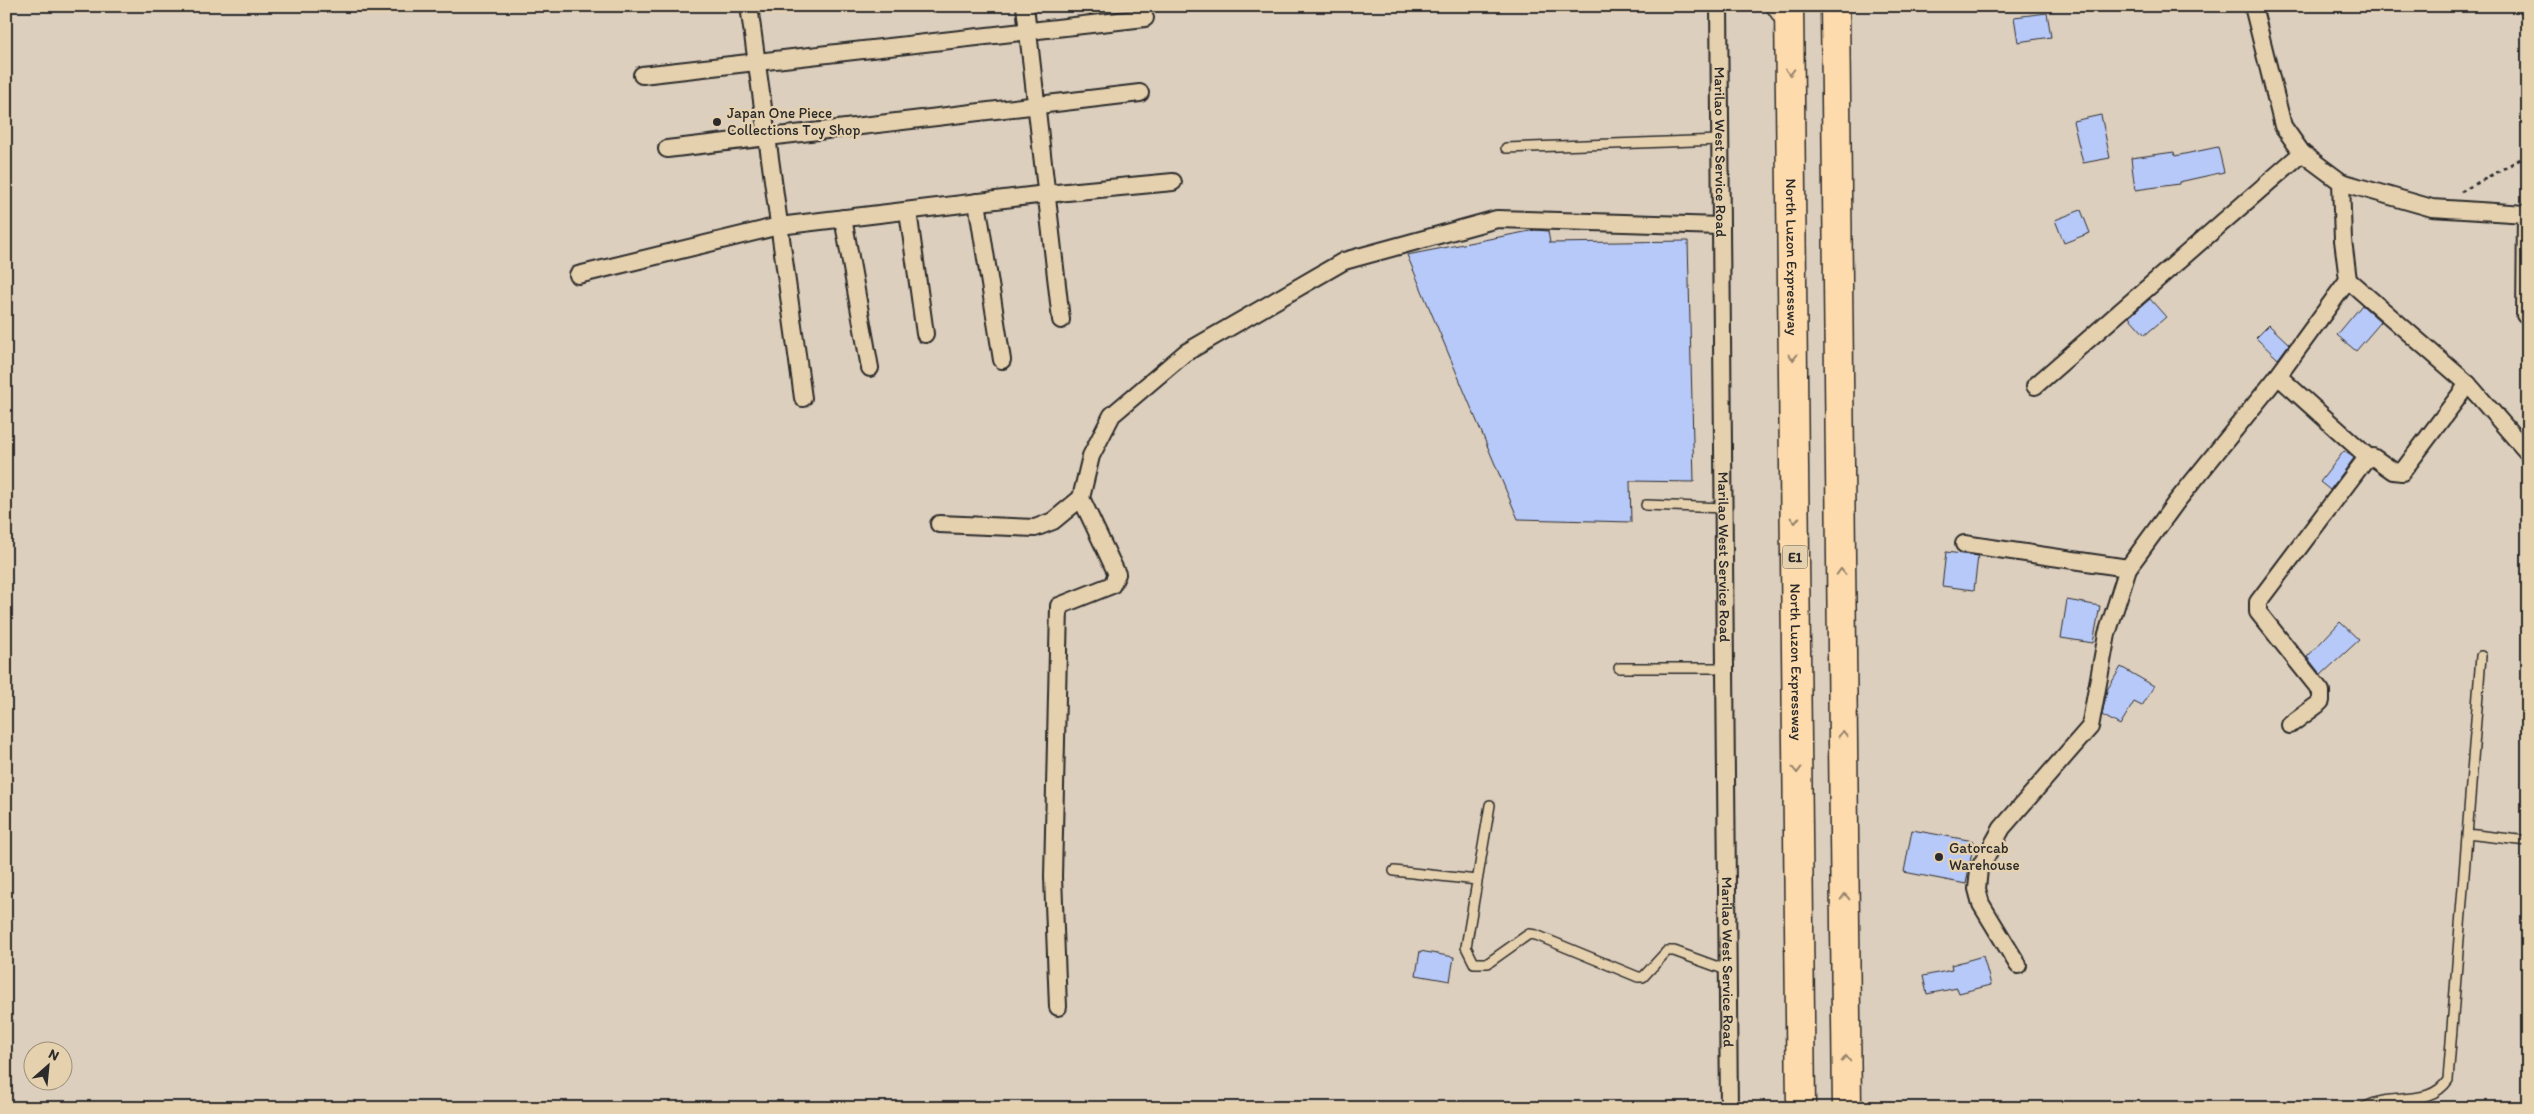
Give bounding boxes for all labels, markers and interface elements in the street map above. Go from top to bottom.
street label: Marilao West Service Road [1711,67,1730,237]
one-way arrow [1785,69,1795,77]
place label: Japan One Piece Collections Toy Shop [727,104,860,139]
marker: Japan One Piece Collections Toy Shop [711,116,723,128]
street label: North Luzon Expressway [1782,178,1802,336]
one-way arrow [1788,354,1798,362]
street label: Marilao West Service Road [1714,472,1734,642]
one-way arrow [1789,516,1800,524]
road number: E1 [1782,546,1808,568]
one-way arrow [1836,567,1846,575]
street label: North Luzon Expressway [1786,583,1806,741]
one-way arrow [1838,730,1848,738]
one-way arrow [1792,766,1802,774]
place label: Gatorcab Warehouse [1949,839,2020,874]
marker: Gatorcab Warehouse [1933,851,1945,863]
street label: Marilao West Service Road [1718,877,1737,1047]
one-way arrow [1839,892,1850,900]
north arrow [22,1042,72,1092]
text: N [46,1045,62,1065]
one-way arrow [1841,1055,1851,1062]

